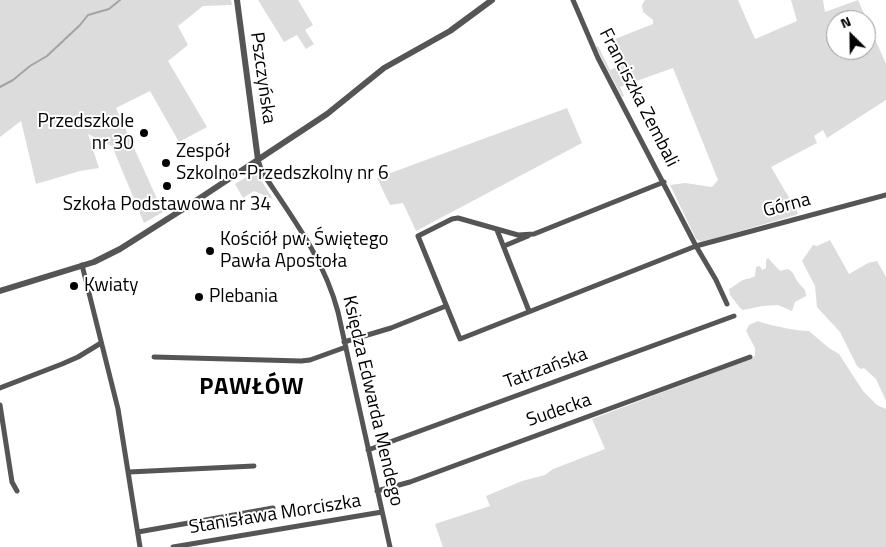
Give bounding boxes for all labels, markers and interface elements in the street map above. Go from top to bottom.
north arrow [826,10,876,60]
text: N [837,10,854,33]
street label: Franciszka Zembali [593,25,683,171]
street label: Pszczyńska [244,31,280,125]
place label: Przedszkole nr 30 [38,111,134,155]
marker: Przedszkole nr 30 [138,127,150,139]
place label: Zespół Szkolno-Przedszkolny nr 6 [176,141,389,185]
marker: Zespół Szkolno-Przedszkolny nr 6 [160,157,172,169]
marker: Szkoła Podstawowa nr 34 [161,180,173,192]
street label: Górna [761,189,813,223]
place label: Szkoła Podstawowa nr 34 [63,194,271,216]
place label: Kościół pw. Świętego Pawła Apostoła [220,229,388,273]
marker: Kościół pw. Świętego Pawła Apostoła [204,245,216,257]
place label: Kwiaty [84,275,138,297]
marker: Kwiaty [68,280,80,292]
place label: Plebania [209,286,278,308]
marker: Plebania [193,291,205,303]
street label: Księdza Edwarda Mendego [337,294,407,508]
street label: Tatrzańska [501,343,591,395]
district label: PAWŁÓW [199,374,305,402]
street label: Sudecka [524,389,594,433]
street label: Stanisława Morciszka [187,490,363,540]

